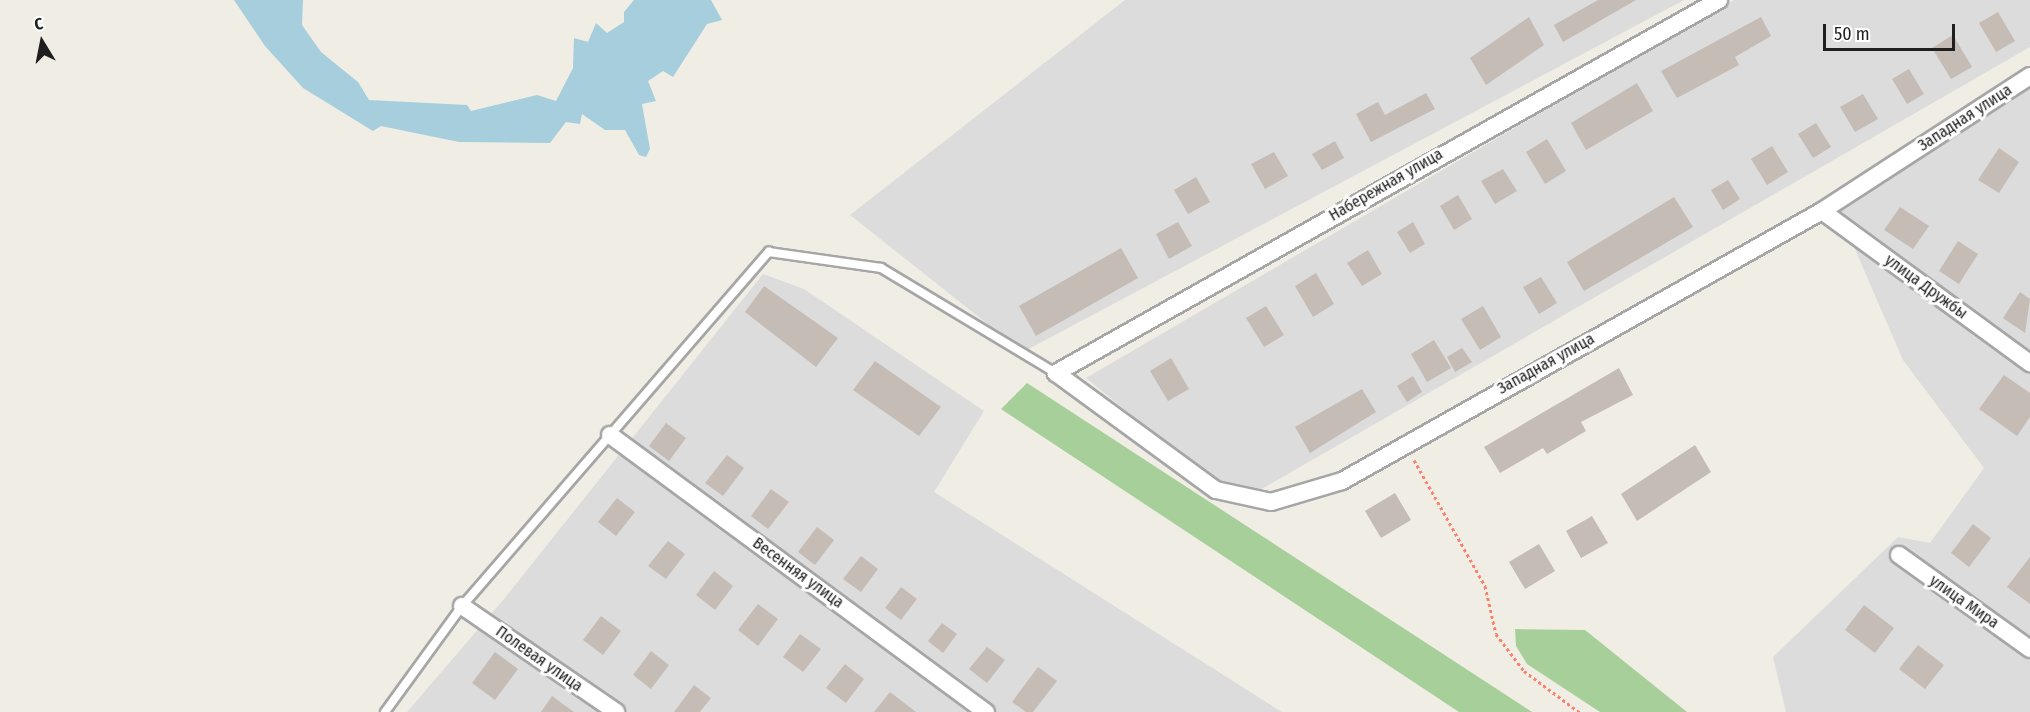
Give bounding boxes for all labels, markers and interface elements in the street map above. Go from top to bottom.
north arrow [12,12,72,72]
scale bar [1826,12,1958,50]
text: С [33,14,45,34]
text: 50 m [1834,23,1870,45]
street label: Западная улица [1914,81,2016,155]
street label: Набережная улица [1326,145,1446,225]
street label: улица Дружбы [1881,251,1971,323]
street label: Западная улица [1494,329,1598,399]
street label: Весенняя улица [749,534,847,612]
street label: улица Мира [1926,571,2002,633]
street label: Полевая улица [492,622,586,696]

